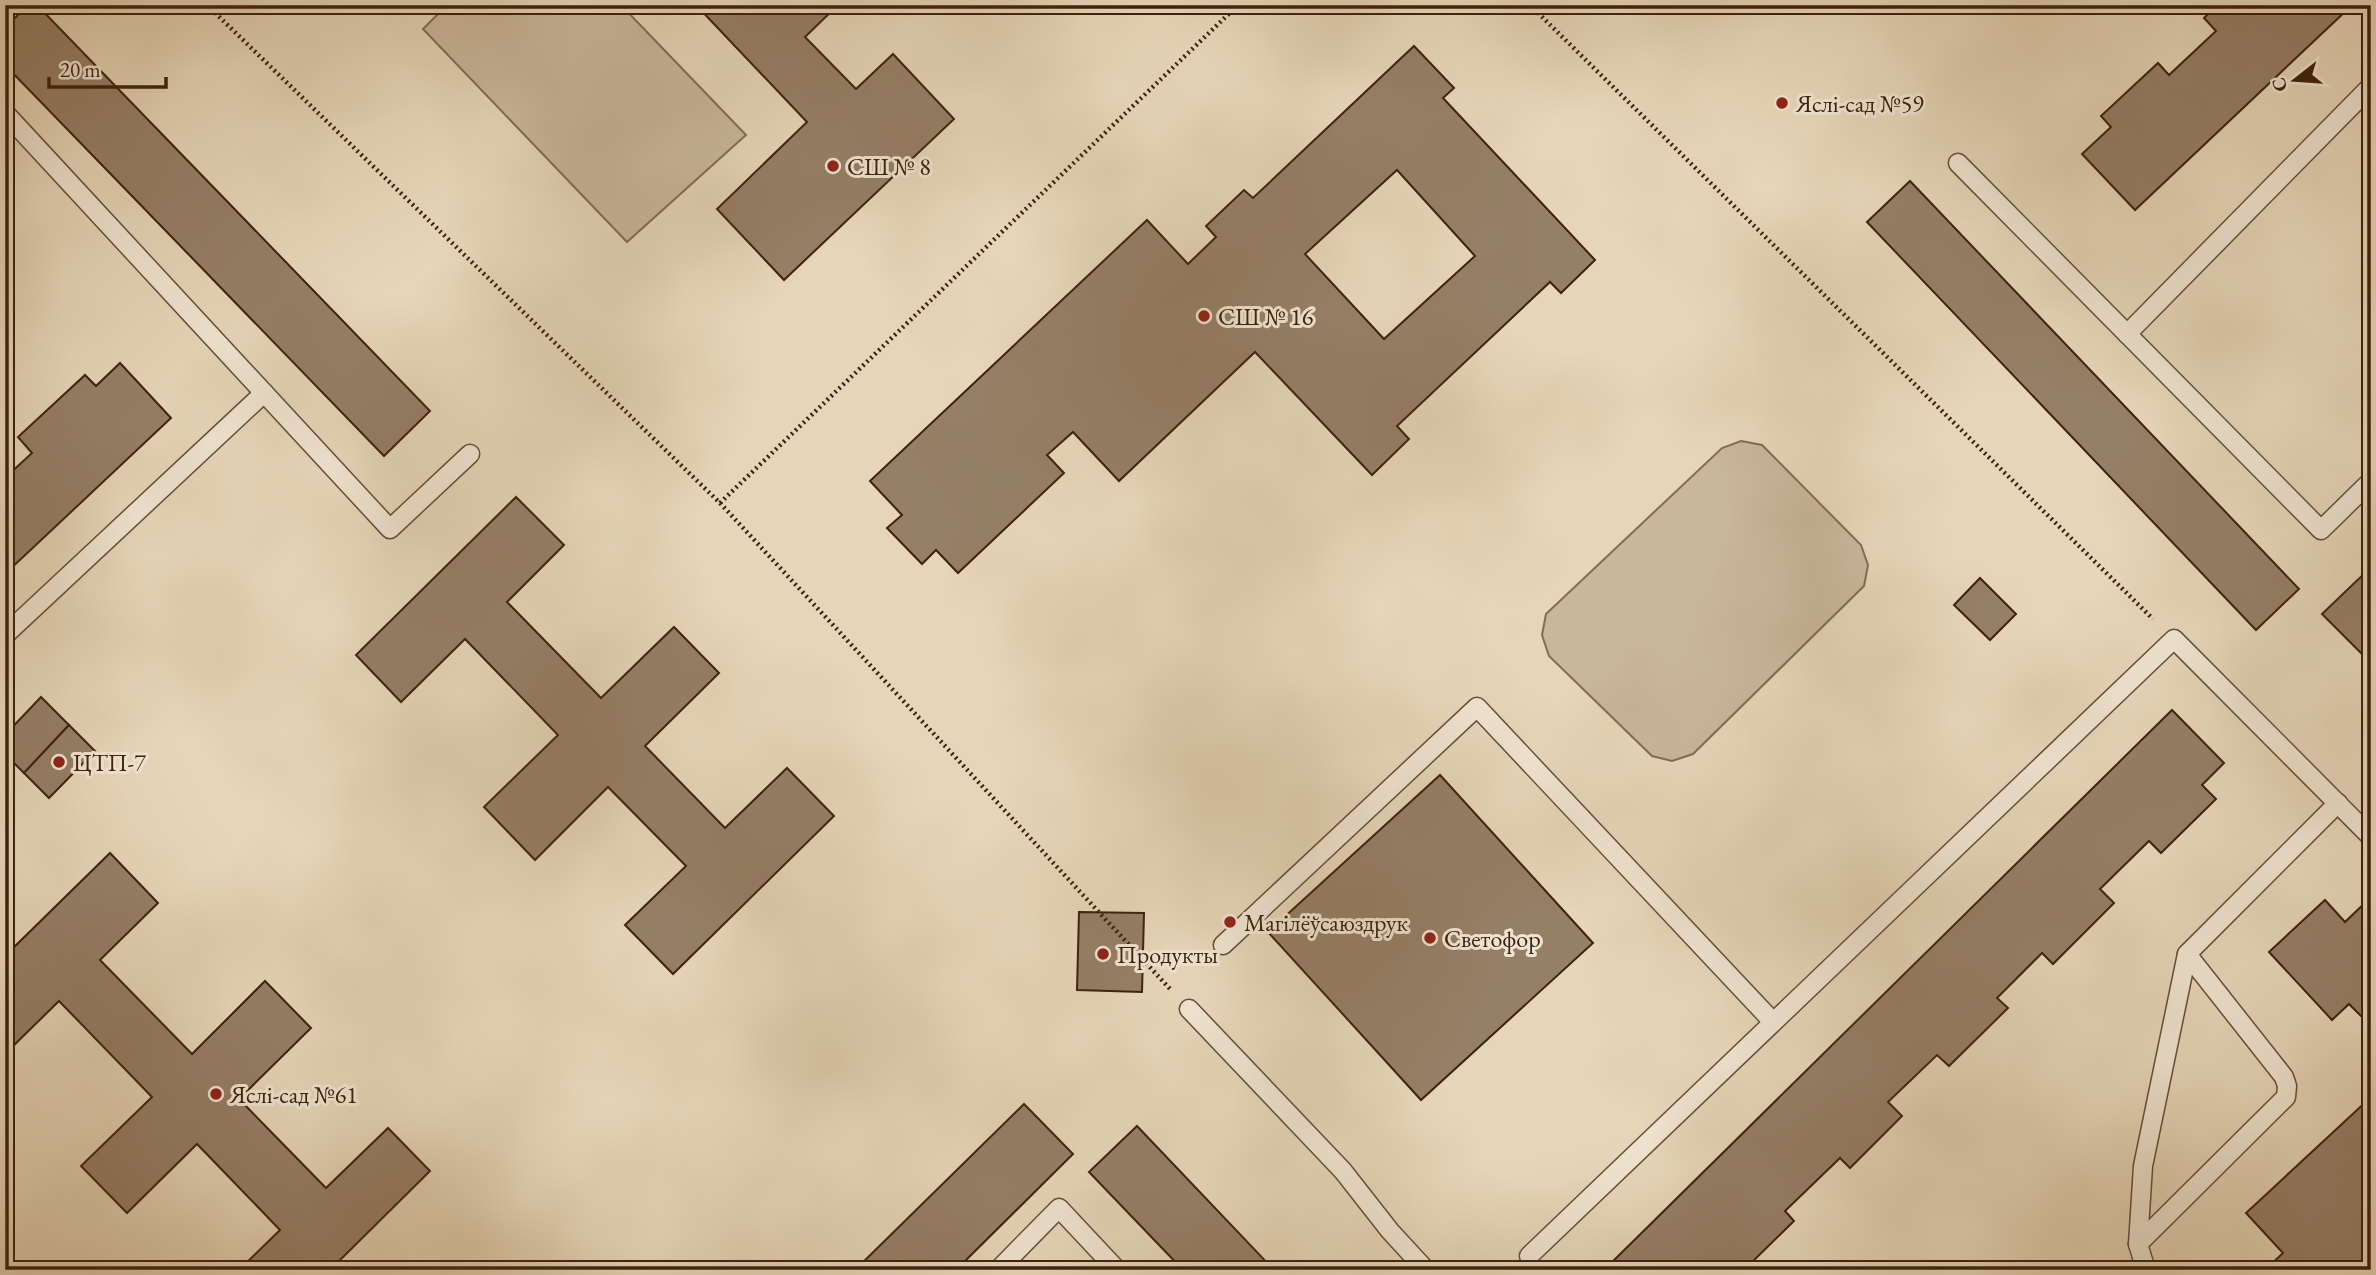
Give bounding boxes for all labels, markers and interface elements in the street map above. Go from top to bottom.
scale bar [49,46,166,90]
north arrow [2260,46,2330,116]
text: 20 m [60,56,101,83]
text: С [2265,75,2293,95]
place label: Яслі-сад №59 [1795,88,1924,119]
marker: Яслі-сад №59 [1774,95,1790,111]
place label: СШ № 8 [847,151,931,182]
marker: СШ № 8 [825,158,841,174]
place label: СШ № 16 [1218,301,1313,332]
marker: СШ № 16 [1196,308,1212,324]
place label: ЦТП-7 [73,747,146,778]
marker: ЦТП-7 [51,754,67,770]
place label: Магілёўсаюздрук [1244,907,1408,938]
marker: Магілёўсаюздрук [1222,914,1238,930]
place label: Светофор [1444,923,1541,954]
marker: Светофор [1422,930,1438,946]
place label: Продукты [1117,939,1218,970]
marker: Продукты [1095,946,1111,962]
place label: Яслі-сад №61 [229,1079,358,1110]
marker: Яслі-сад №61 [208,1086,224,1102]

